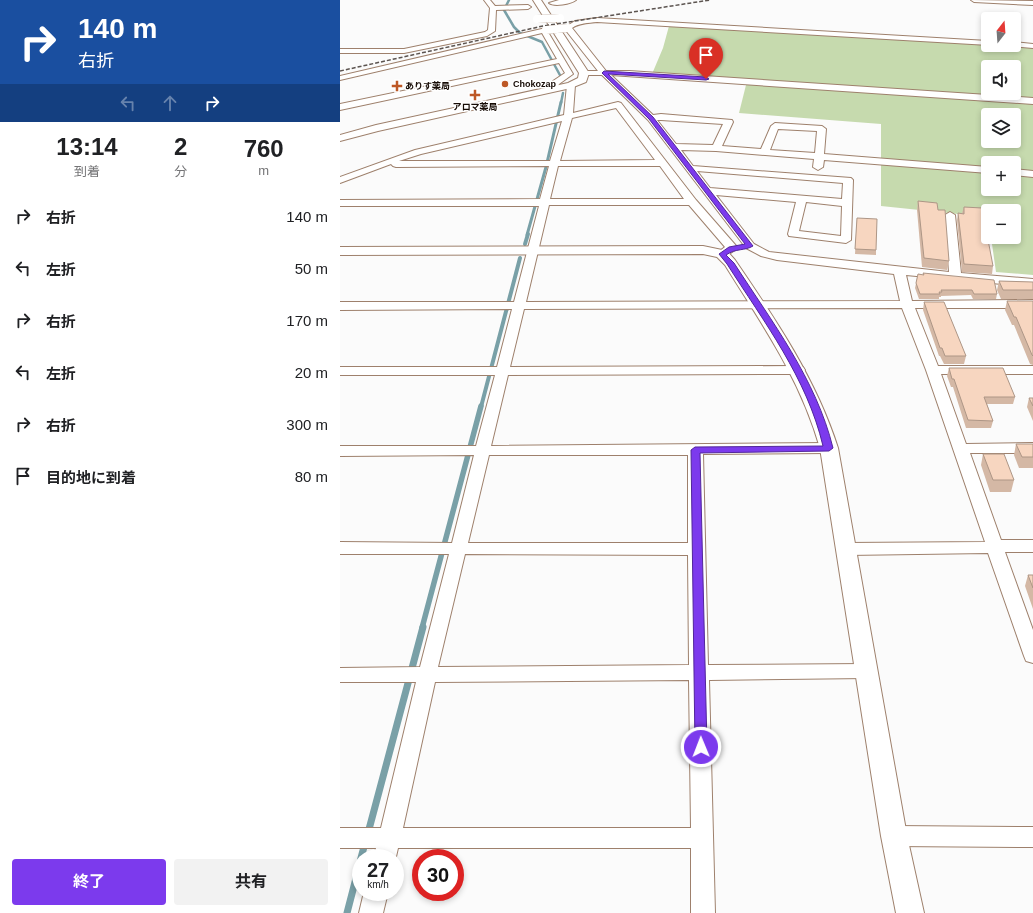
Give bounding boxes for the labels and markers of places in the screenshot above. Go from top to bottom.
pin [689,38,723,79]
marker: Chokozap [500,79,510,89]
place label: Chokozap [513,79,557,89]
marker: ありす薬局 [392,81,402,91]
place label: ありす薬局 [405,81,450,91]
marker: アロマ薬局 [470,90,480,100]
place label: アロマ薬局 [452,102,498,112]

